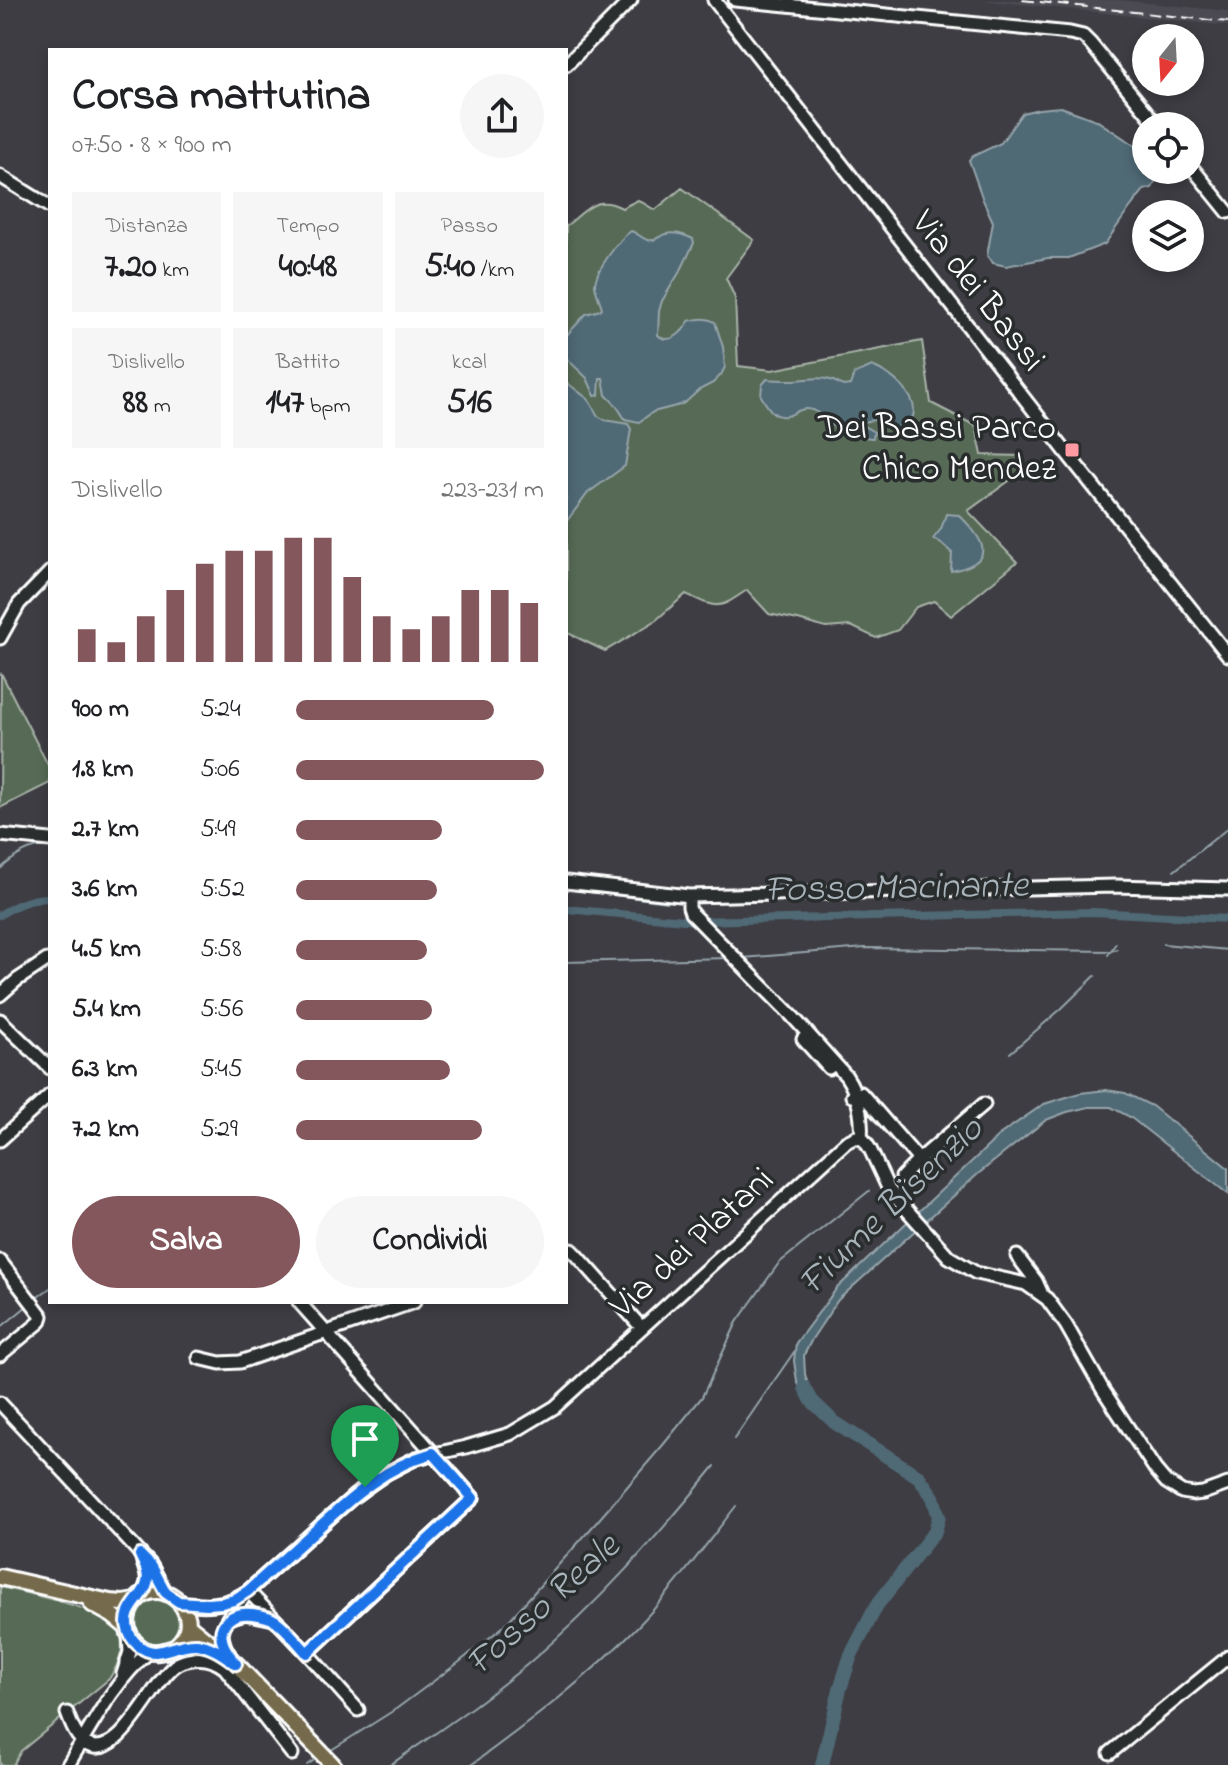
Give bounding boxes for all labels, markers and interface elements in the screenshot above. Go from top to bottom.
north arrow [1132,24,1204,96]
map controls [1132,24,1204,272]
text: Corsa mattutina [72,65,371,129]
button: share [460,74,544,158]
button: locate [1132,112,1204,184]
text: 07:50 · 8 × 900 m [72,127,232,165]
street label: Via dei Bassi [896,199,1057,384]
button: layers [1132,200,1204,272]
text: Distanza [105,211,188,243]
text: Tempo [277,211,339,243]
text: Passo [441,211,498,243]
text: 7.20 [104,243,157,293]
text: 40:48 [279,243,337,293]
text: 5:40 [424,243,475,293]
text: km [157,255,189,287]
text: /km [475,255,514,287]
text: Dislivello [108,347,185,379]
text: Battito [276,347,340,379]
text: kcal [452,347,487,379]
text: 88 [123,379,148,429]
text: 147 [266,379,304,429]
text: 516 [447,379,492,429]
text: m [148,391,171,423]
text: bpm [304,391,350,423]
place label: Dei Bassi Parco Chico Mendez [817,403,1057,497]
marker: Dei Bassi Parco Chico Mendez [1063,441,1081,459]
text: Dislivello [72,472,163,510]
text: 223–231 m [441,472,544,510]
text: 900 m [72,691,129,729]
text: 5:24 [200,691,241,729]
text: 1.8 km [72,751,133,789]
text: 5:06 [200,751,240,789]
text: 2.7 km [72,811,139,849]
text: 5:49 [200,811,236,849]
water label: Fosso Macinante [764,859,1030,919]
text: 3.6 km [72,871,138,909]
text: 5:52 [200,871,245,909]
text: 4.5 km [72,931,141,969]
text: 5:58 [200,931,242,969]
text: 5.4 km [72,991,141,1029]
text: 5:56 [200,991,243,1029]
text: 6.3 km [72,1051,138,1089]
text: 5:45 [200,1051,243,1089]
water label: Fiume Bisenzio [787,1103,998,1310]
text: 7.2 km [72,1111,139,1149]
text: 5:29 [200,1111,238,1149]
street label: Via dei Platani [598,1156,787,1333]
button: Salva [72,1196,300,1288]
button: Condividi [316,1196,544,1288]
pin [331,1405,399,1487]
icon: arrive [343,1417,387,1461]
water label: Fosso Reale [454,1520,635,1691]

